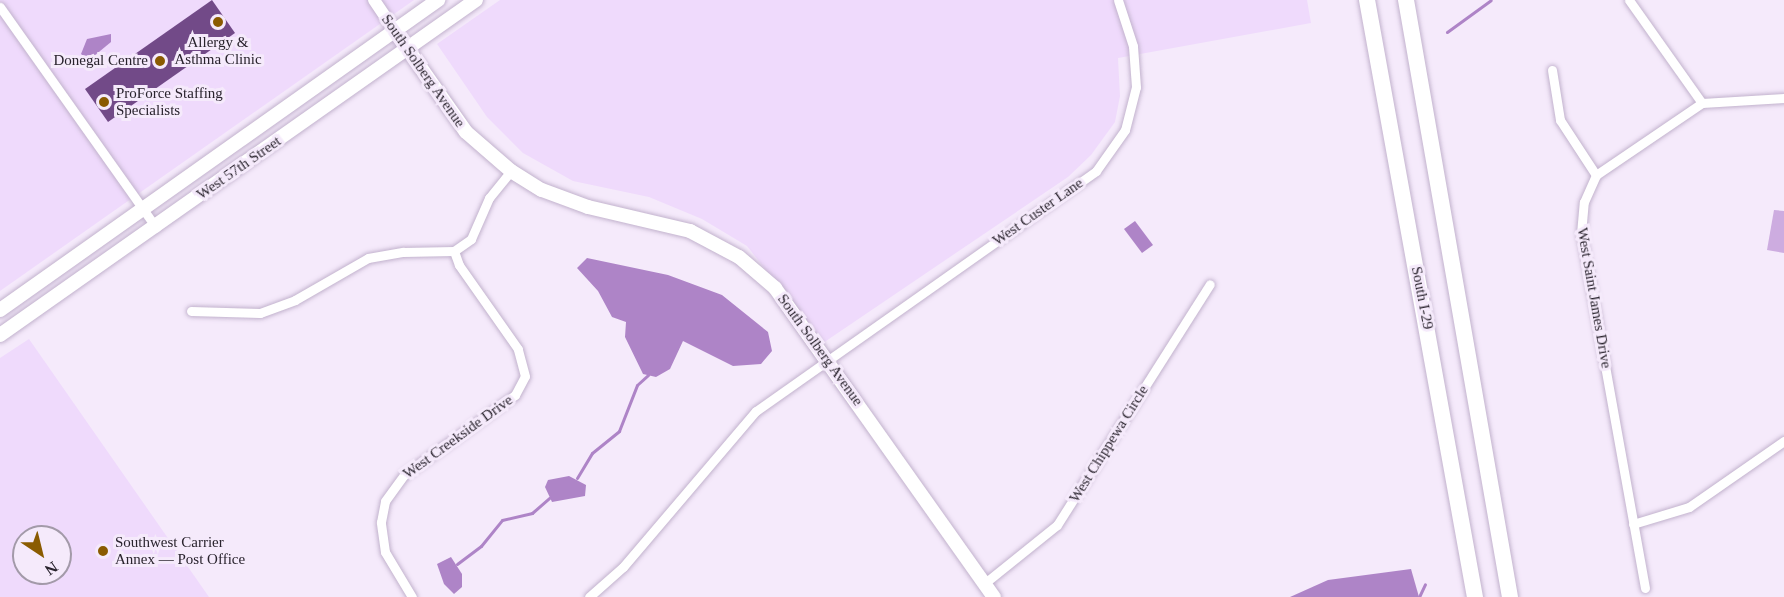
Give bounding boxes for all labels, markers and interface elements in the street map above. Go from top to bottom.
street label: South Solberg Avenue [377,11,469,131]
marker: Allergy & Asthma Clinic [209,13,227,31]
place label: Allergy & Asthma Clinic [174,33,262,68]
place label: Donegal Centre [53,52,148,70]
marker: Donegal Centre [153,54,167,68]
place label: ProForce Staffing Specialists [116,84,223,119]
marker: ProForce Staffing Specialists [97,95,111,109]
street label: West 57th Street [193,132,285,204]
street label: West Custer Lane [989,174,1087,250]
street label: West Saint James Drive [1573,226,1615,370]
street label: South I-29 [1407,265,1437,331]
street label: South Solberg Avenue [773,290,867,410]
street label: West Chippewa Circle [1066,382,1152,506]
street label: West Creekside Drive [400,391,516,483]
north arrow [12,525,72,585]
place label: Southwest Carrier Annex — Post Office [115,533,245,568]
marker: Southwest Carrier Annex — Post Office [96,544,110,558]
text: N [42,558,61,579]

